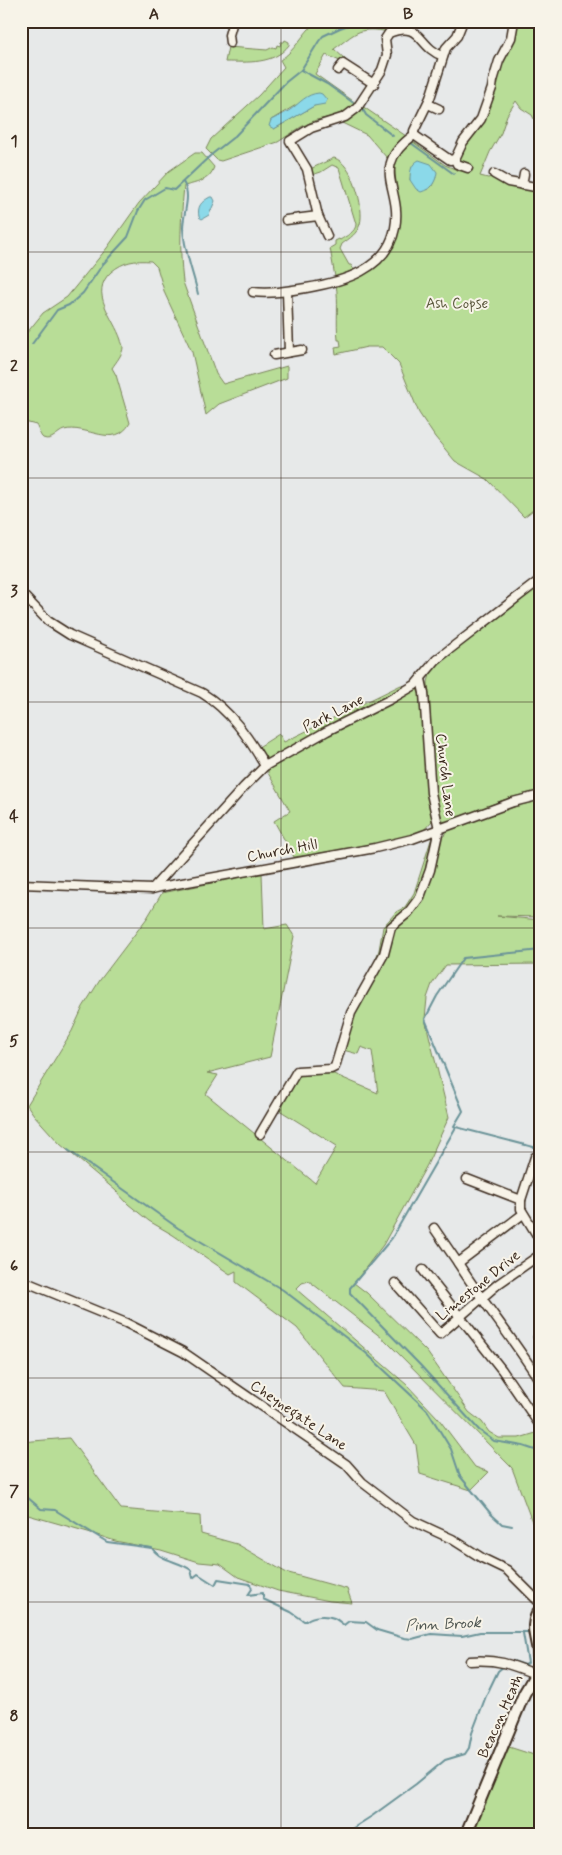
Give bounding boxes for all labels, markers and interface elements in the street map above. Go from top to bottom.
text: A [149,4,159,25]
text: B [403,4,413,25]
text: 1 [10,131,18,152]
park label: Ash Copse [426,294,489,314]
text: 2 [10,356,18,377]
text: 3 [10,581,18,602]
street label: Park Lane [299,690,368,738]
street label: Church Lane [430,732,460,818]
text: 4 [9,806,19,827]
street label: Church Hill [245,834,319,868]
text: 5 [9,1031,19,1052]
street label: Limestone Drive [432,1246,525,1326]
text: 6 [10,1256,18,1277]
street label: Cheynegate Lane [245,1376,351,1457]
text: 7 [9,1481,19,1502]
water label: Pinn Brook [405,1612,482,1637]
street label: Beacon Heath [474,1671,528,1761]
text: 8 [9,1706,19,1727]

